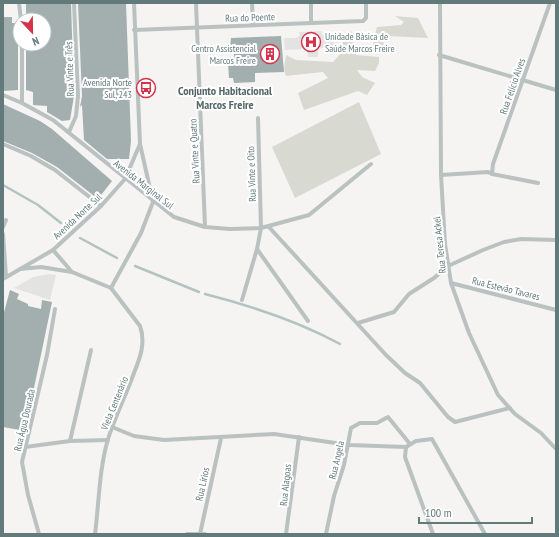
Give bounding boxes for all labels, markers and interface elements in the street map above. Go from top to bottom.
street label: Rua do Poente [225,10,275,25]
north arrow [12,12,52,52]
place label: Unidade Básica de Saúde Marcos Freire [325,30,395,55]
hospital icon: Unidade Básica de Saúde Marcos Freire [300,31,322,53]
text: N [30,34,41,49]
street label: Rua Vinte e Três [62,41,77,97]
place label: Centro Assistencial Marcos Freire [191,42,257,67]
building icon: Centro Assistencial Marcos Freire [259,43,281,65]
street label: Rua Felício Alves [497,56,528,116]
place label: Avenida Norte Sul, 243 [83,76,132,101]
bus stop icon: Avenida Norte Sul, 243 [135,77,157,99]
district label: Conjunto Habitacional Marcos Freire [178,83,272,112]
street label: Rua Vinte e Quatro [186,118,203,184]
street label: Rua Vinte e Oito [244,146,259,202]
street label: Avenida Marginal Sul [111,157,177,212]
street label: Avenida Norte Sul [50,190,105,242]
street label: Rua Teresa Ackel [430,215,449,274]
street label: Rua Estevão Tavares [471,274,542,303]
street label: Viela Centenário [97,375,131,433]
street label: Rua Água Dourada [11,388,38,452]
street label: Rua Angela [326,440,347,481]
street label: Rua Alagoas [277,463,294,507]
street label: Rua Lírios [193,465,213,502]
scale bar [419,499,532,525]
text: 100 m [425,505,452,520]

